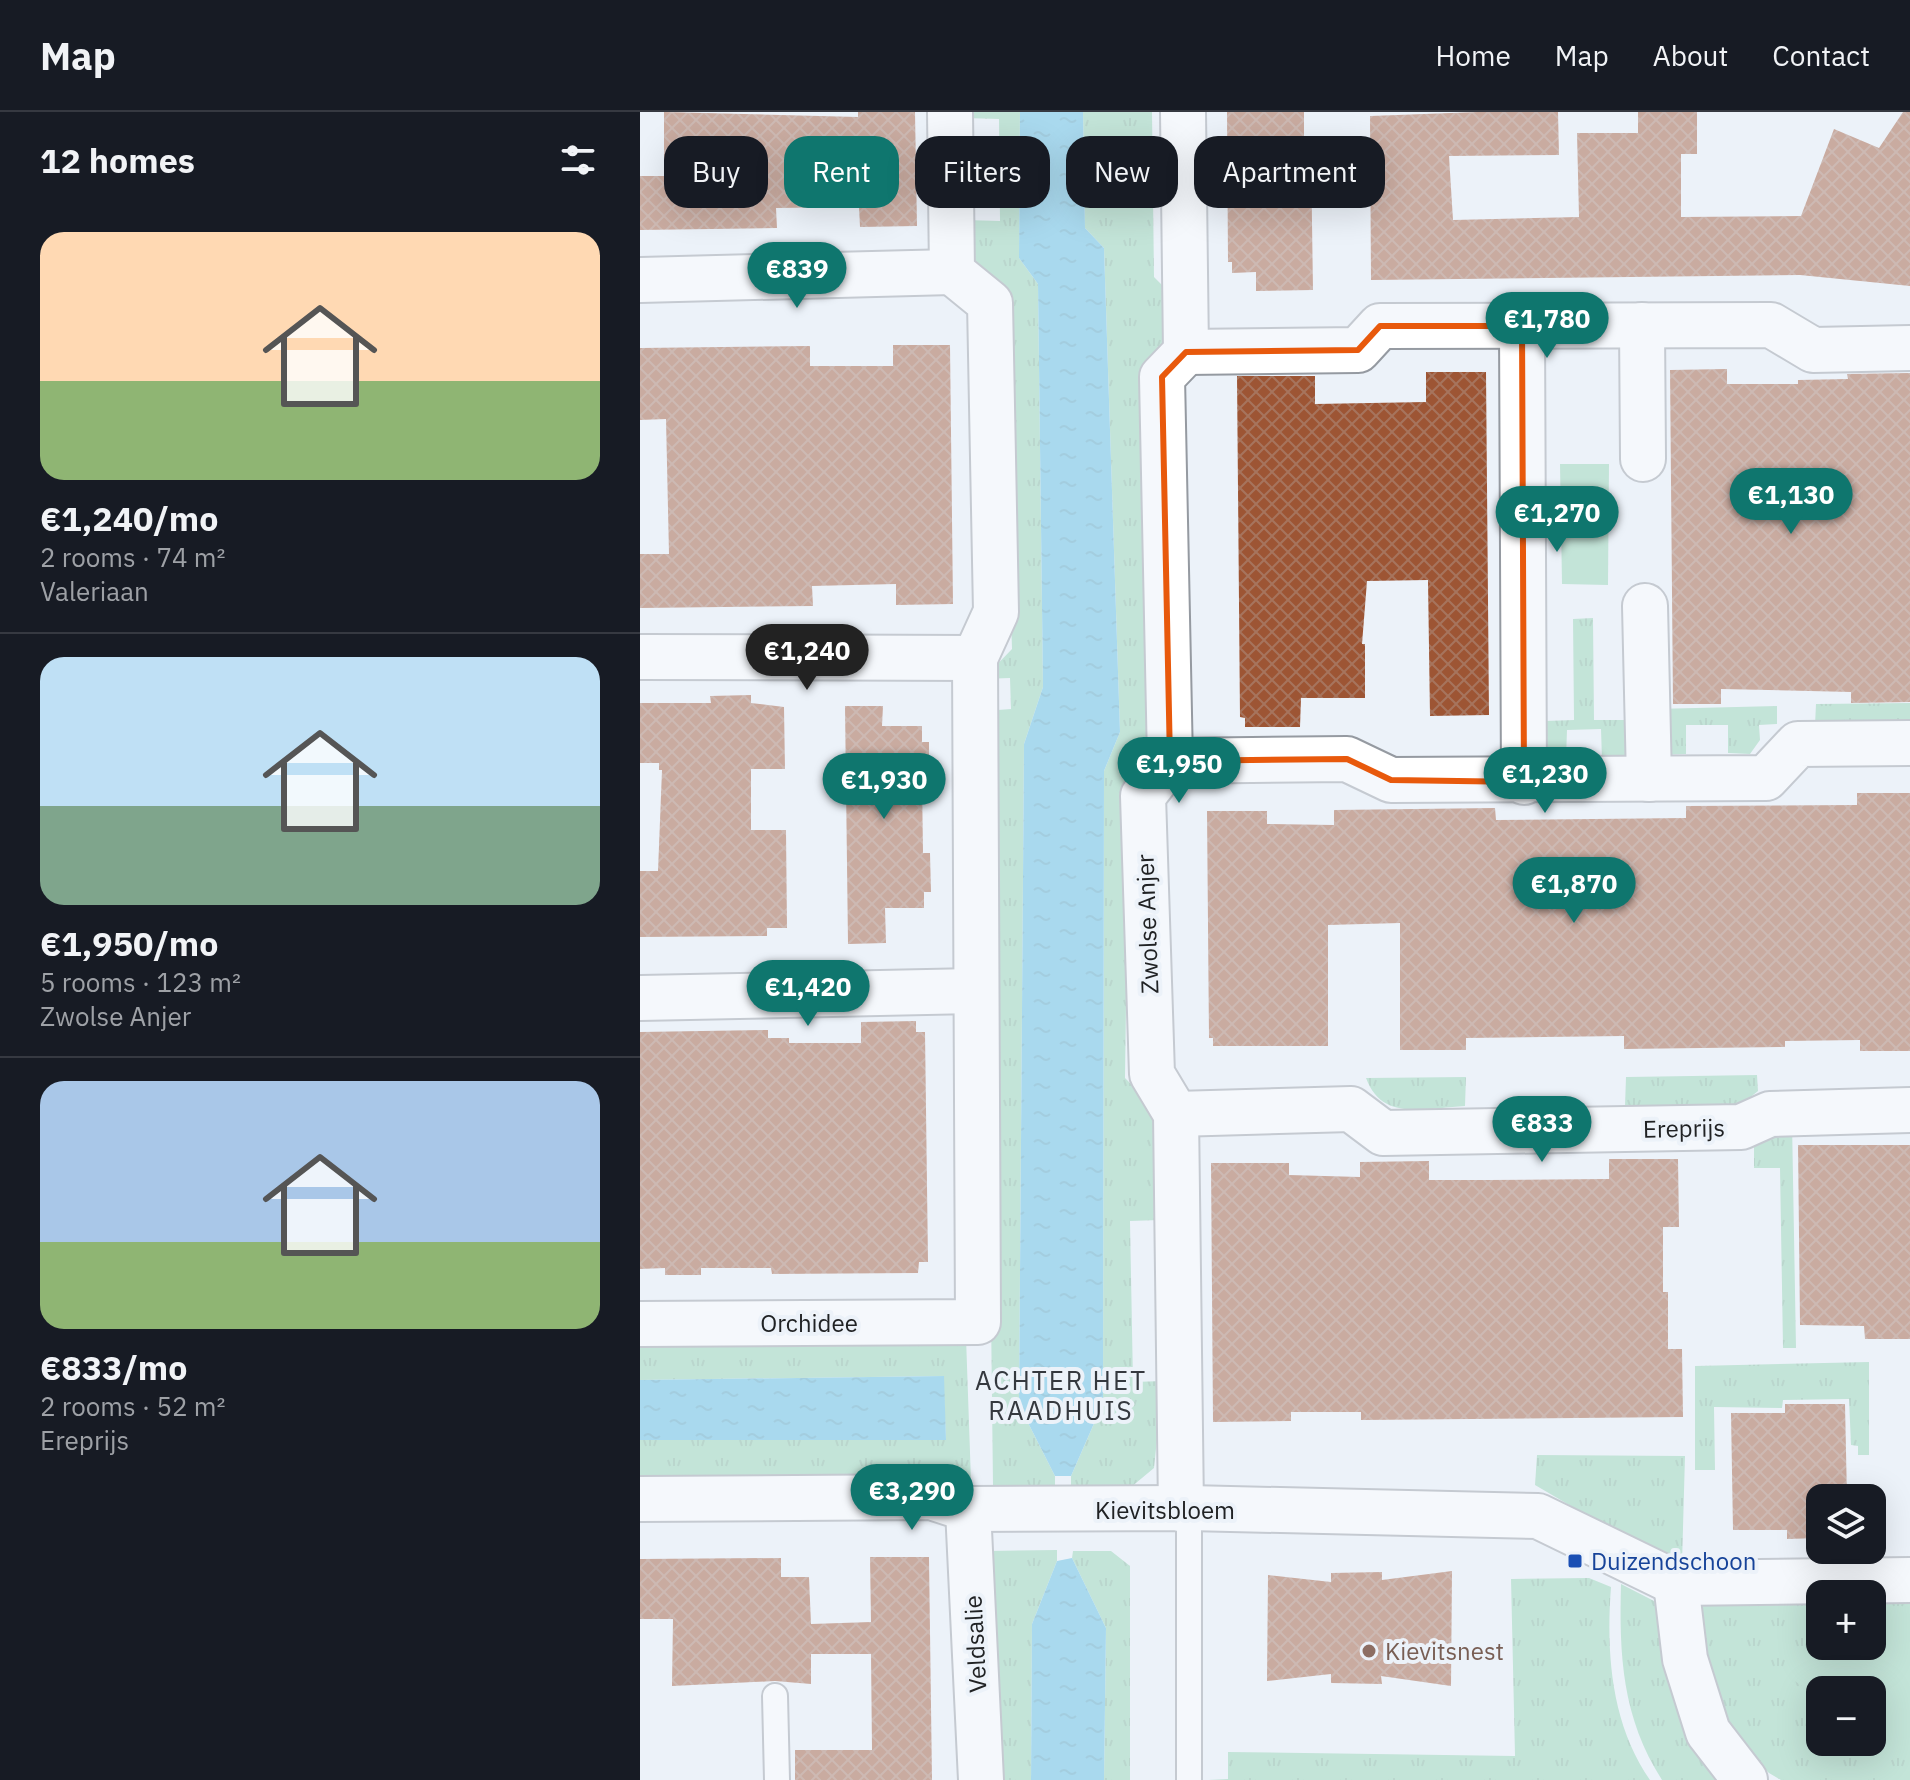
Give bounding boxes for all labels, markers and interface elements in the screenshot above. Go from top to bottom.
text: Map [40,31,116,80]
text: Home [1435,37,1511,74]
text: Map [1555,37,1609,74]
text: About [1653,37,1728,74]
text: Contact [1772,37,1870,74]
chip: Buy [664,136,768,208]
chip: Rent [784,136,899,208]
chip: Filters [915,136,1050,208]
chip: New [1066,136,1178,208]
chip: Apartment [1194,136,1385,208]
text: 12 homes [40,138,195,182]
icon: filters [556,138,600,182]
pin: €839 [750,242,844,310]
text: €839 [765,251,829,285]
icon: home [248,284,392,428]
pin: €1,780 [1482,292,1612,360]
text: €1,780 [1504,301,1590,335]
pin: €1,130 [1726,468,1856,536]
text: €1,130 [1748,477,1834,511]
pin: €1,270 [1492,486,1622,554]
text: €1,270 [1514,495,1600,529]
text: €1,240/mo [40,496,218,540]
text: 2 rooms · 74 m² [40,540,225,574]
text: Valeriaan [40,574,149,608]
pin: €1,240 [742,624,872,692]
text: €1,240 [764,633,850,667]
icon: home [248,709,392,853]
pin: €1,950 [1114,737,1244,805]
text: €1,950 [1136,746,1222,780]
pin: €1,230 [1480,747,1610,815]
pin: €1,930 [819,753,949,821]
text: €1,230 [1502,756,1588,790]
text: €1,930 [841,762,927,796]
street label: Zwolse Anjer [1129,853,1165,994]
pin: €1,870 [1509,857,1639,925]
text: €1,870 [1531,866,1617,900]
text: €1,950/mo [40,921,218,965]
pin: €1,420 [743,960,873,1028]
text: 5 rooms · 123 m² [40,965,241,999]
text: €1,420 [765,969,851,1003]
text: Zwolse Anjer [40,999,191,1033]
pin: €833 [1495,1096,1589,1164]
text: €833 [1510,1105,1574,1139]
street label: Ereprijs [1643,1111,1725,1145]
icon: home [248,1133,392,1277]
street label: Orchidee [760,1307,858,1339]
text: €833/mo [40,1345,187,1389]
district label: ACHTER HET RAADHUIS [975,1363,1147,1427]
text: 2 rooms · 52 m² [40,1389,225,1423]
text: Ereprijs [40,1423,129,1457]
pin: €3,290 [847,1464,977,1532]
text: €3,290 [869,1473,955,1507]
map controls [1806,1484,1886,1756]
button: layers [1806,1484,1886,1564]
street label: Kievitsbloem [1095,1494,1235,1526]
place label: Duizendschoon [1591,1545,1756,1577]
marker: Duizendschoon [1566,1552,1584,1570]
button: + [1806,1580,1886,1660]
street label: Veldsalie [956,1594,994,1694]
place label: Kievitsnest [1385,1635,1504,1667]
marker: Kievitsnest [1360,1642,1378,1660]
button: − [1806,1676,1886,1756]

